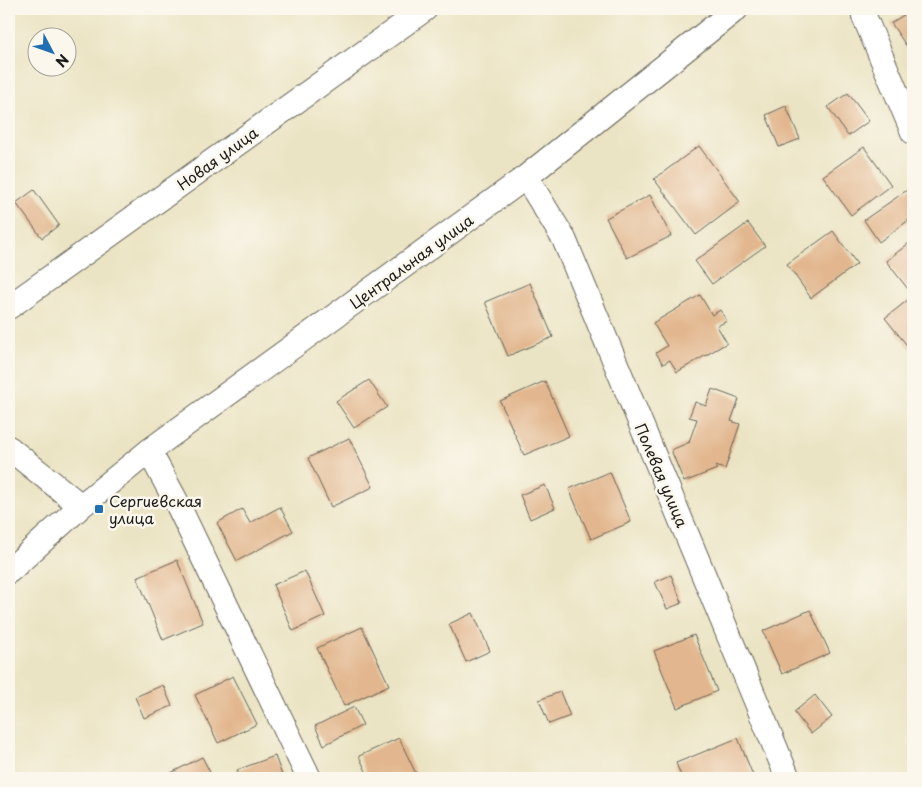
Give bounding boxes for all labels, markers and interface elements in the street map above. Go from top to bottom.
north arrow [28,28,78,78]
text: N [51,50,74,72]
street label: Новая улица [172,120,263,195]
street label: Центральная улица [344,208,478,314]
street label: Полевая улица [630,419,694,531]
place label: Сергиевская улица [109,489,202,529]
marker: Сергиевская улица [93,503,105,515]

